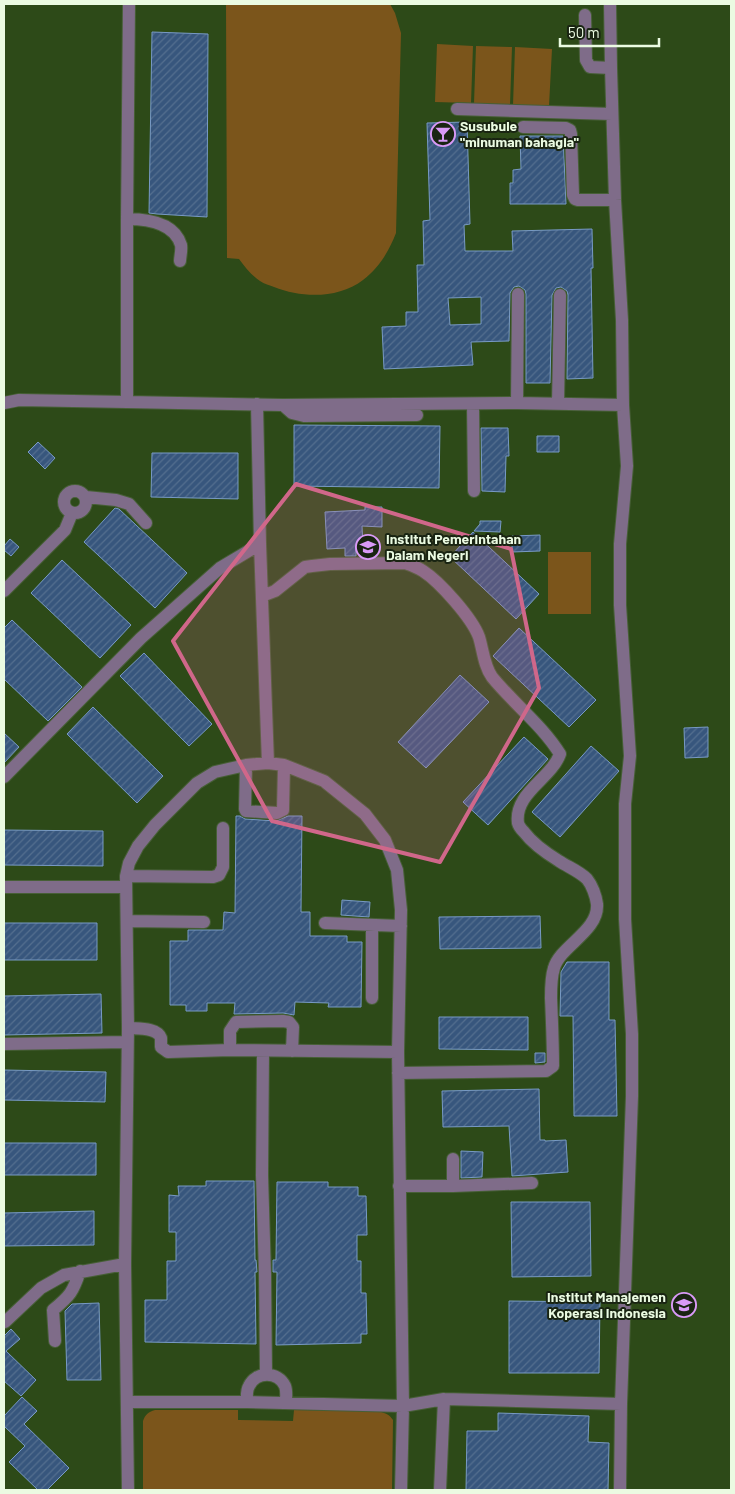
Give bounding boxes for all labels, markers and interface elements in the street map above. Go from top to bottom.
scale bar [560,15,659,47]
text: 50 m [568,23,600,41]
place label: Susubule "minuman bahagia" [460,117,579,150]
bar icon: Susubule "minuman bahagia" [430,121,456,147]
place label: Institut Pemerintahan Dalam Negeri [386,530,521,563]
school or university icon: Institut Pemerintahan Dalam Negeri [355,534,381,560]
place label: Institut Manajemen Koperasi Indonesia [547,1288,666,1321]
school or university icon: Institut Manajemen Koperasi Indonesia [671,1292,697,1318]

